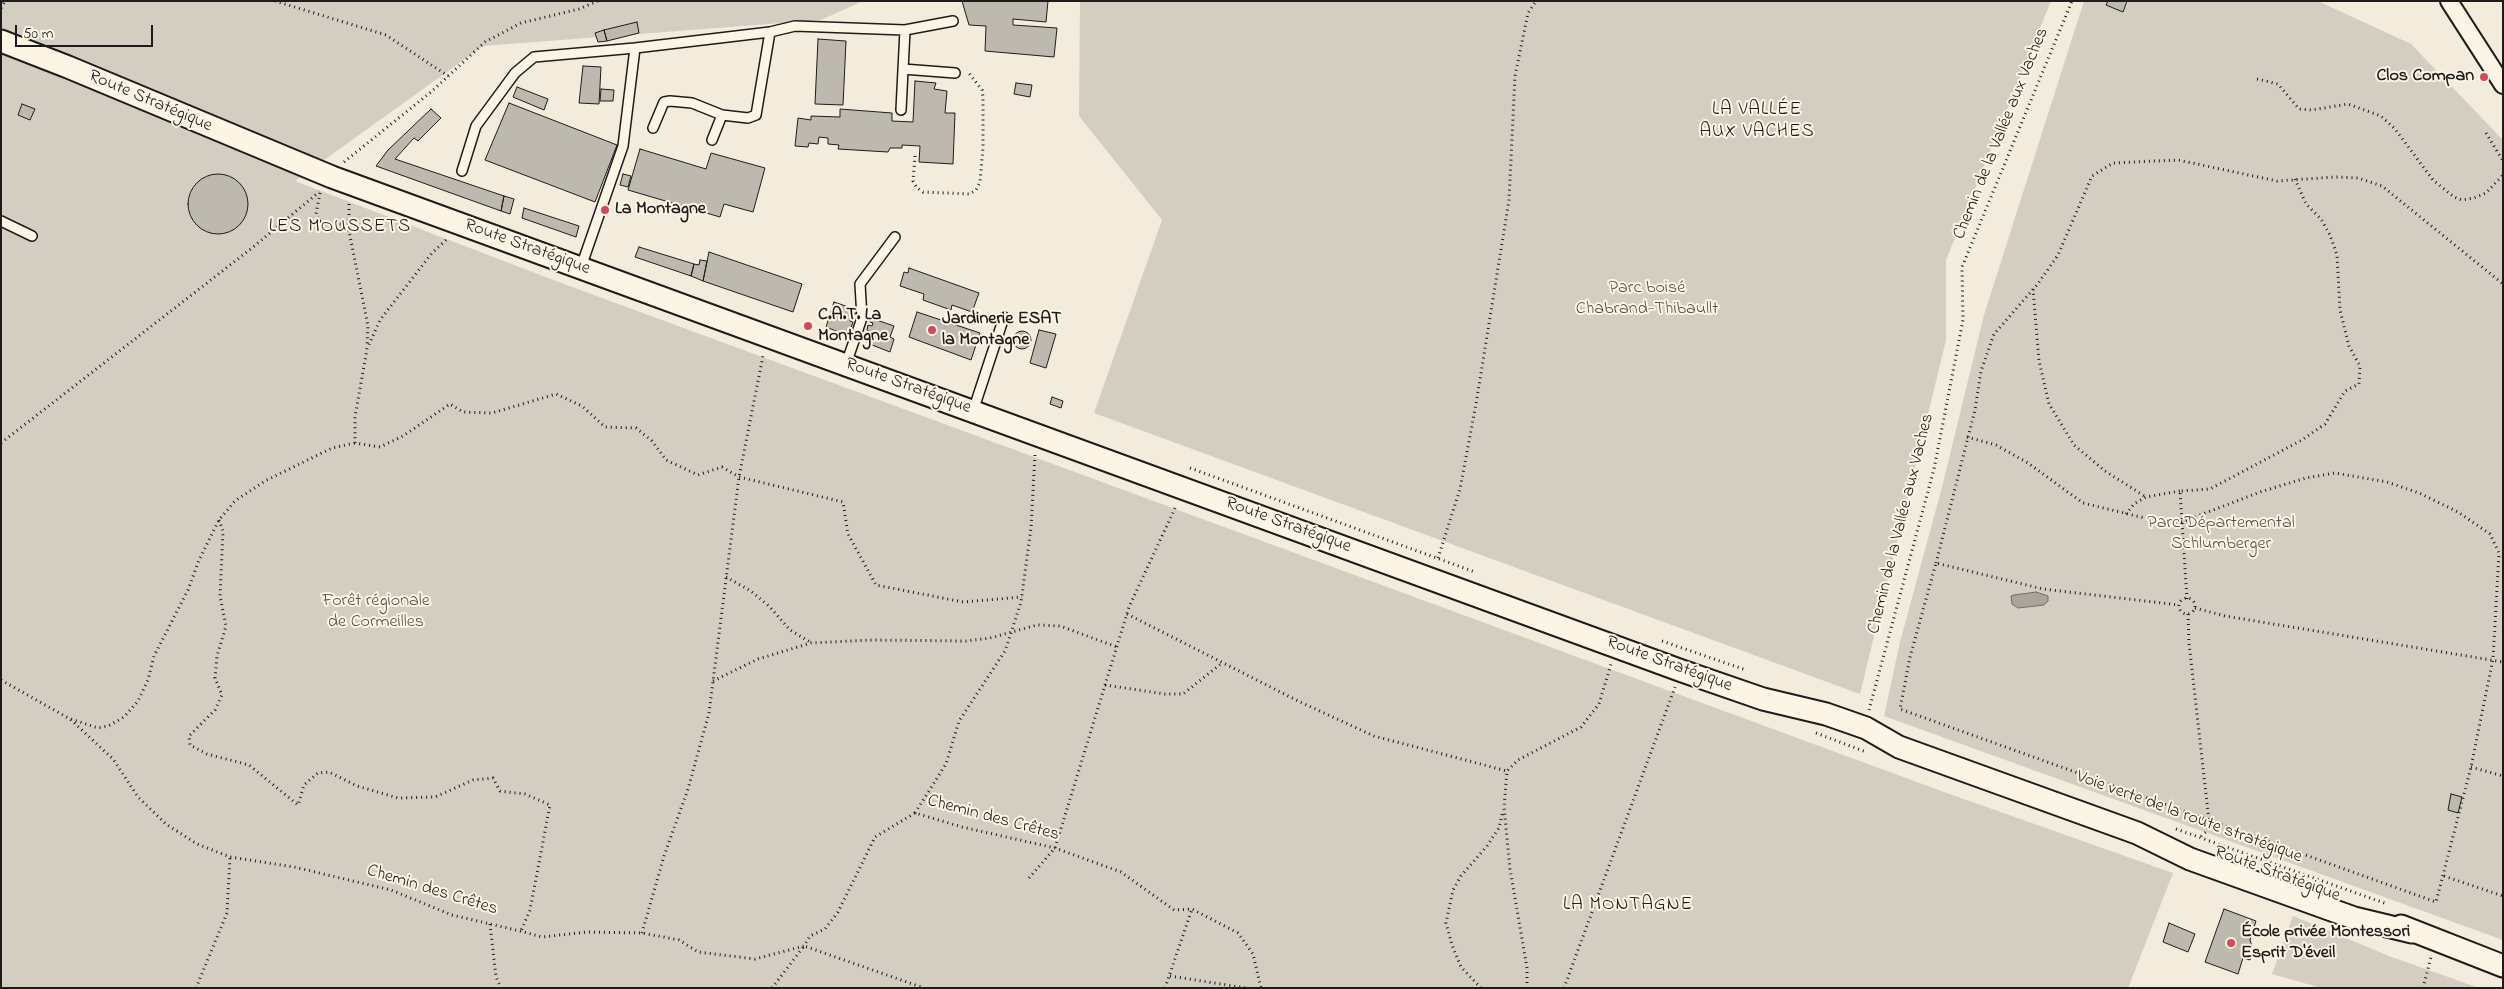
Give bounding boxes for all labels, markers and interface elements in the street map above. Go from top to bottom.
scale bar [18,15,155,47]
text: 50 m [23,23,53,45]
street label: Chemin de la Vallée aux Vaches [1950,25,2054,243]
street label: Route Stratégique [85,66,215,138]
place label: Clos Compan [2376,66,2474,88]
marker: Clos Compan [2478,71,2490,83]
district label: LA VALLÉE AUX VACHES [1698,100,1816,144]
place label: La Montagne [615,199,706,221]
marker: La Montagne [599,204,611,216]
street label: Route Stratégique [461,215,593,281]
district label: LES MOUSSETS [267,217,413,239]
park label: Parc boisé Chabrand-Thibaullt [1576,278,1718,320]
place label: C.A.T. La Montagne [818,305,888,348]
place label: Jardinerie ESAT la Montagne [942,309,1062,352]
marker: C.A.T. La Montagne [802,320,814,332]
marker: Jardinerie ESAT la Montagne [926,324,938,336]
street label: Route Stratégique [842,354,974,420]
street label: Chemin de la Vallée aux Vaches [1864,412,1940,636]
street label: Route Stratégique [1222,493,1354,559]
park label: Parc Départemental Schlumberger [2147,513,2295,556]
park label: Forêt régionale de Cormeilles [322,591,430,634]
street label: Route Stratégique [1603,632,1735,698]
street label: Voie verte de la route stratégique [2073,767,2305,869]
street label: Chemin des Crêtes [925,791,1061,847]
street label: Route Stratégique [2211,842,2343,908]
street label: Chemin des Crêtes [364,861,500,921]
district label: LA MONTAGNE [1562,895,1694,917]
place label: École privée Montessori Esprit D'éveil [2241,922,2410,964]
marker: École privée Montessori Esprit D'éveil [2225,937,2237,949]

